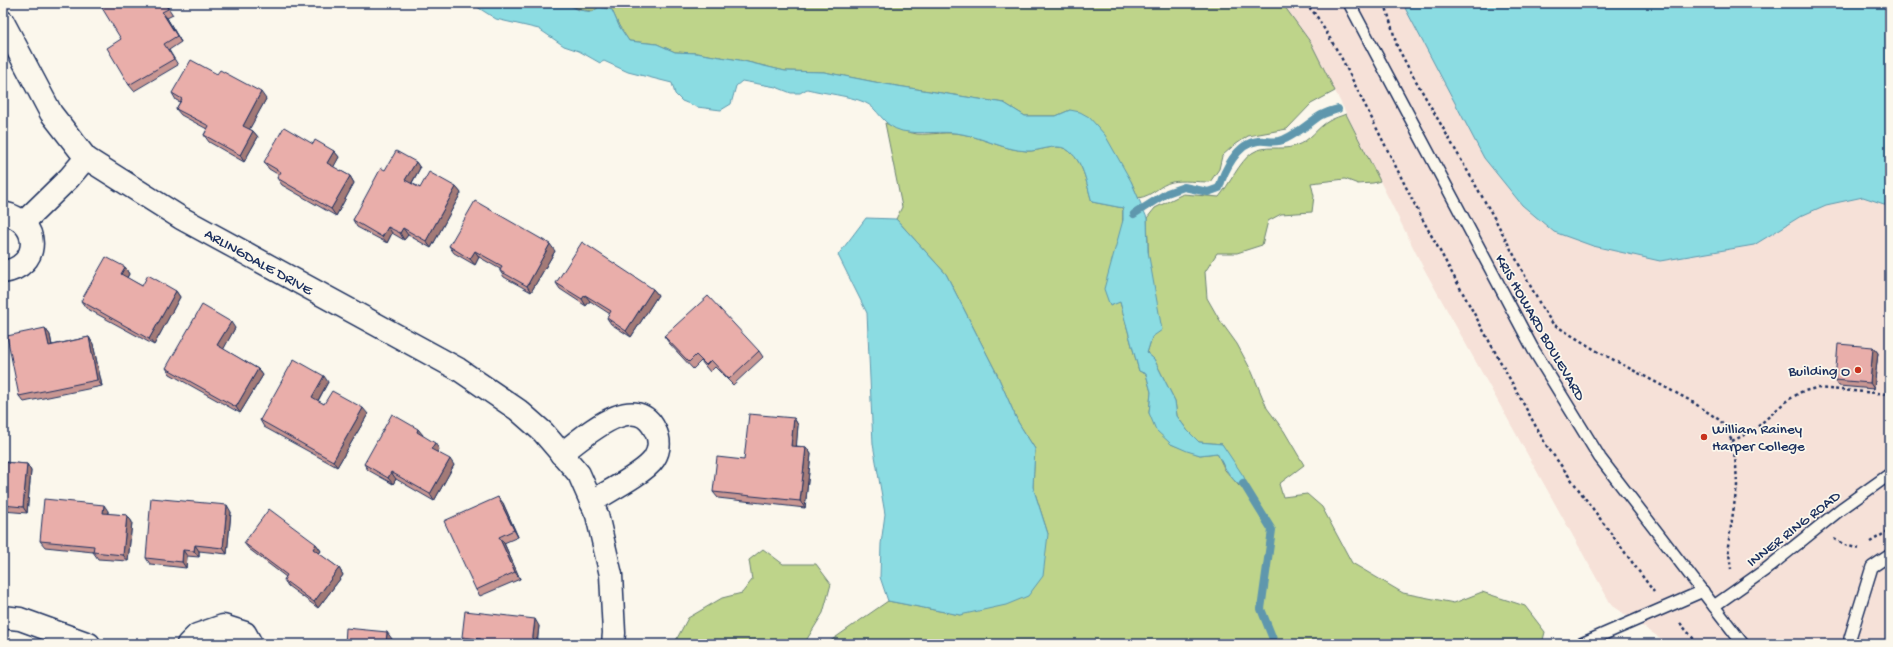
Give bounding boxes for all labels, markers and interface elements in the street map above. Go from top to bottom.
street label: ARLINGDALE DRIVE [201,226,316,300]
street label: KRIS HOWARD BOULEVARD [1490,252,1589,404]
place label: Building O [1787,363,1850,381]
marker: Building O [1853,365,1863,375]
place label: William Rainey Harper College [1712,421,1805,456]
marker: William Rainey Harper College [1699,432,1709,442]
street label: INNER RING ROAD [1744,487,1845,572]

